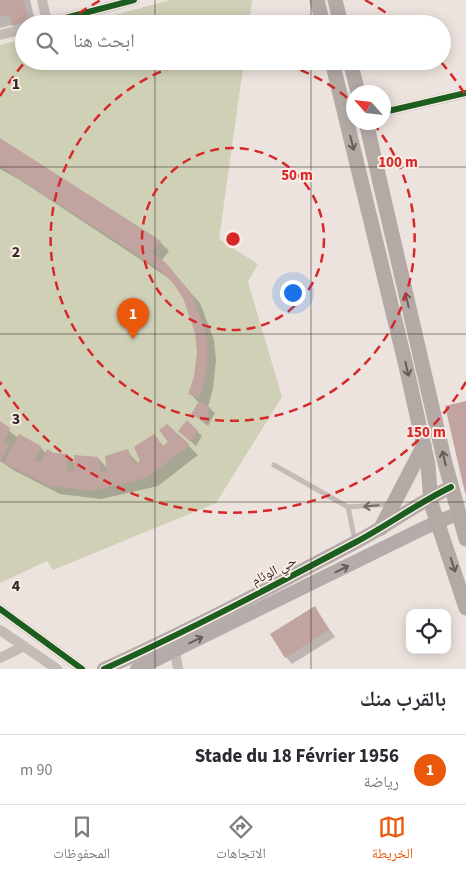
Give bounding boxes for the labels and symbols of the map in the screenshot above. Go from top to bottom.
text: 1 [12,73,20,95]
north arrow [346,85,391,130]
one-way arrow [348,134,357,150]
text: 100 m [378,152,418,173]
text: 50 m [281,165,313,186]
centre of rings [224,230,242,248]
text: 2 [12,241,20,263]
your location [280,280,306,306]
one-way arrow [402,293,411,309]
pin: 1 [117,298,149,339]
one-way arrow [403,360,412,376]
text: 3 [12,408,20,430]
text: 150 m [406,422,446,443]
one-way arrow [439,451,448,467]
one-way arrow [364,502,380,511]
street label: حي الوئام [248,551,300,591]
one-way arrow [448,556,458,572]
one-way arrow [334,564,349,573]
text: 4 [12,575,21,597]
one-way arrow [188,635,203,644]

